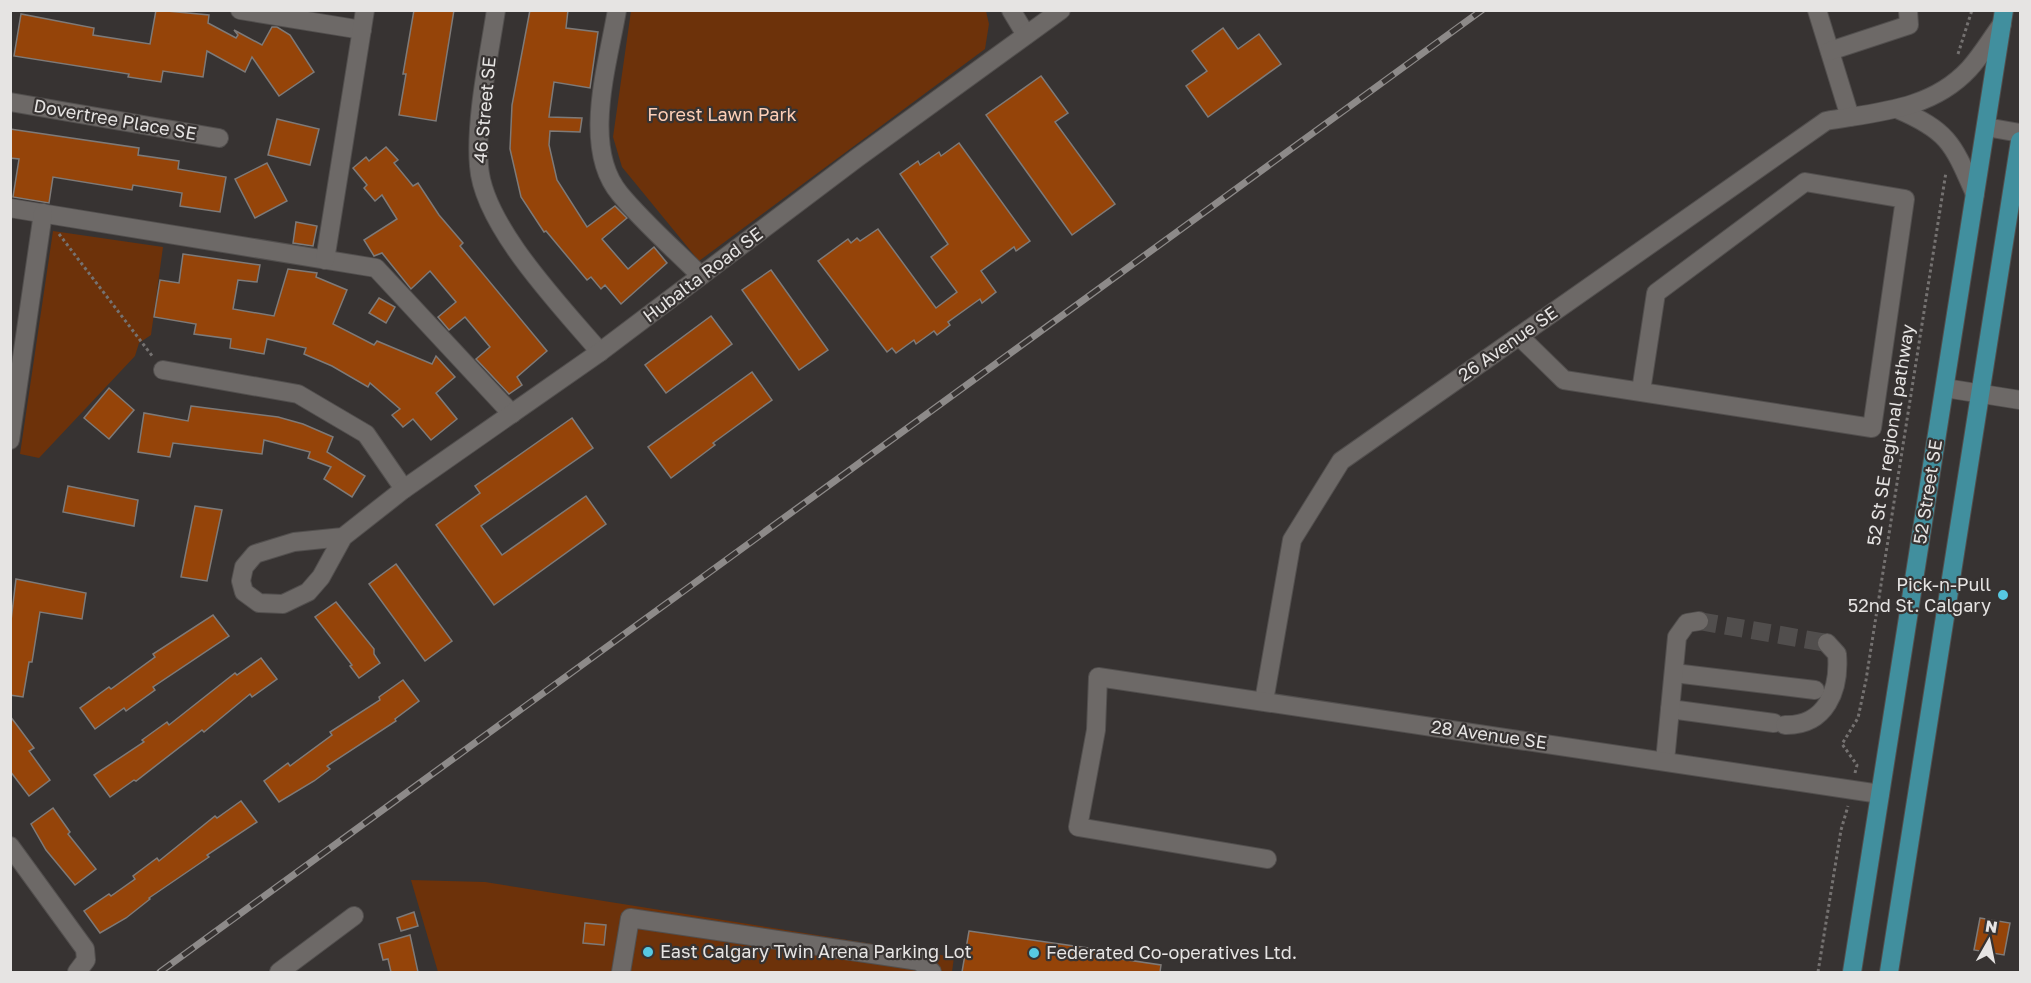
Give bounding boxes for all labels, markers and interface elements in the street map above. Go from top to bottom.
street label: 46 Street SE [468,56,500,164]
street label: Dovertree Place SE [32,94,198,144]
park label: Forest Lawn Park [647,103,797,125]
street label: Hubalta Road SE [638,222,767,326]
street label: 26 Avenue SE [1453,301,1561,386]
street label: 52 St SE regional pathway [1862,323,1918,547]
street label: 52 Street SE [1908,438,1946,546]
place label: Pick-n-Pull 52nd St. Calgary [1848,573,1991,616]
marker: Pick-n-Pull 52nd St. Calgary [1996,588,2010,602]
street label: 28 Avenue SE [1430,715,1548,753]
north arrow [1959,911,2019,971]
text: N [1984,915,1999,937]
place label: East Calgary Twin Arena Parking Lot [660,940,972,962]
place label: Federated Co-operatives Ltd. [1046,941,1297,963]
marker: East Calgary Twin Arena Parking Lot [641,945,655,959]
marker: Federated Co-operatives Ltd. [1027,946,1041,960]

